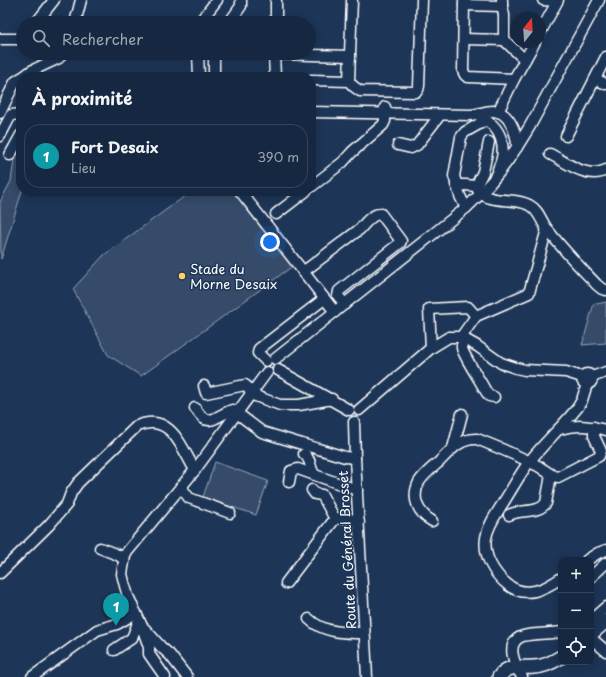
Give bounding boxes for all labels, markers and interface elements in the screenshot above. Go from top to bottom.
north arrow [510,12,546,48]
search box [16,16,316,60]
icon: search [30,27,52,49]
text: Rechercher [62,27,143,50]
text: À proximité [32,85,132,111]
text: Fort Desaix [71,135,158,158]
text: 1 [43,147,49,166]
text: 390 m [257,147,299,166]
text: Lieu [71,158,96,177]
your location [260,232,280,252]
place label: Stade du Morne Desaix [190,259,277,293]
marker: Stade du Morne Desaix [177,271,187,281]
street label: Route du Général Brosset [333,470,360,630]
map controls [558,557,594,665]
button: + [558,557,594,593]
pin: 1 [103,593,129,626]
button: − [558,593,594,629]
button: locate [558,629,594,665]

